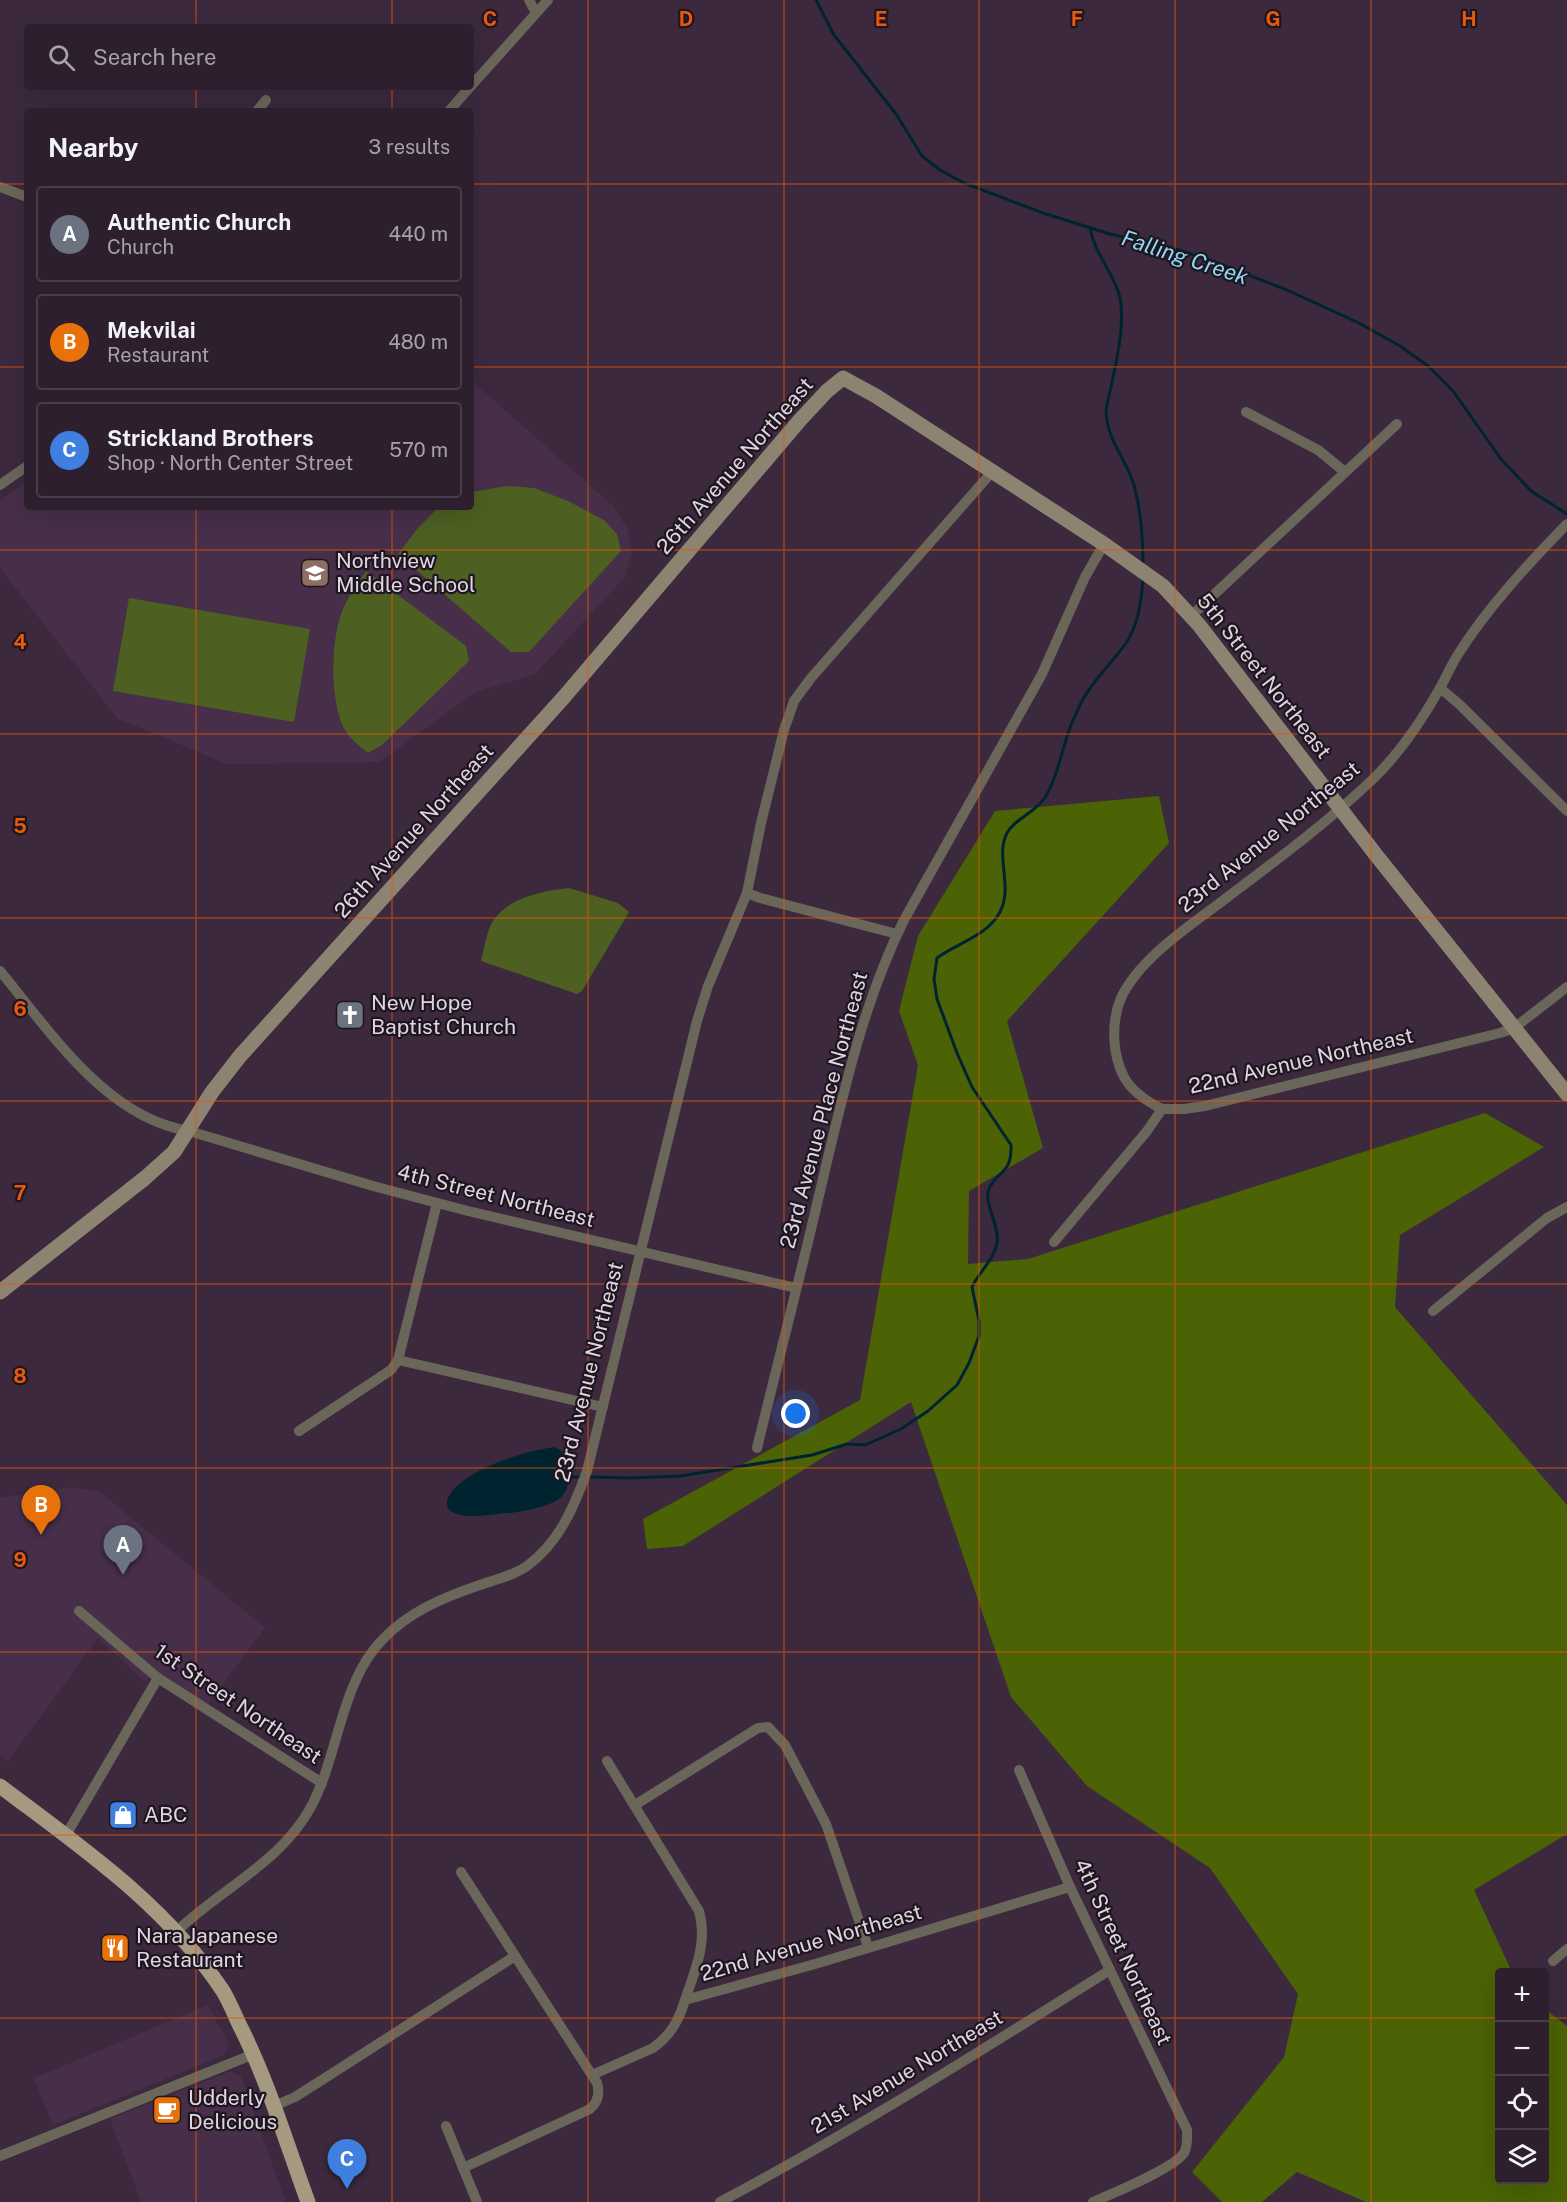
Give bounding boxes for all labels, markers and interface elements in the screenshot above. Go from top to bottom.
text: C [483,7,497,31]
text: D [679,7,693,31]
text: E [875,7,887,31]
text: F [1071,7,1083,31]
text: G [1265,7,1281,31]
text: H [1461,7,1477,31]
search box [24,24,474,90]
icon: search [45,41,78,74]
text: Search here [93,44,217,70]
text: Nearby [48,132,138,163]
text: 3 results [369,135,450,159]
text: Authentic Church [107,209,291,235]
text: A [62,222,77,246]
text: 440 m [388,222,448,246]
water label: Falling Creek [1118,224,1252,290]
text: Church [107,235,174,259]
text: Mekvilai [107,317,196,343]
text: B [63,330,76,354]
text: 480 m [388,330,448,354]
text: Restaurant [107,343,209,367]
street label: 26th Avenue Northeast [651,372,818,559]
text: Strickland Brothers [107,425,314,451]
text: C [62,438,77,462]
text: 570 m [389,438,448,462]
text: Shop · North Center Street [107,451,353,475]
place label: Northview Middle School [336,548,475,597]
school or university icon: Northview Middle School [299,557,331,589]
street label: 5th Street Northeast [1192,588,1337,763]
text: 4 [13,630,27,654]
street label: 26th Avenue Northeast [329,738,498,923]
street label: 23rd Avenue Northeast [1173,756,1364,917]
text: 5 [13,814,27,838]
street label: 23rd Avenue Place Northeast [774,969,873,1251]
place label: New Hope Baptist Church [371,990,516,1039]
text: 6 [13,997,27,1021]
church icon: New Hope Baptist Church [334,999,366,1031]
street label: 22nd Avenue Northeast [1186,1023,1415,1098]
street label: 4th Street Northeast [395,1159,597,1232]
text: 7 [14,1181,26,1205]
street label: 23rd Avenue Northeast [549,1259,628,1485]
text: 8 [13,1364,27,1388]
your location [781,1399,810,1428]
pin: B [22,1486,60,1535]
pin: A [104,1526,142,1575]
text: 9 [13,1548,27,1572]
street label: 1st Street Northeast [150,1638,327,1769]
shop icon: ABC [107,1799,139,1831]
place label: ABC [144,1802,187,1827]
street label: 4th Street Northeast [1069,1855,1178,2049]
street label: 22nd Avenue Northeast [697,1899,925,1986]
place label: Nara Japanese Restaurant [136,1923,278,1972]
restaurant icon: Nara Japanese Restaurant [99,1932,131,1964]
map controls [1495,1968,1549,2184]
button: + [1495,1968,1549,2022]
street label: 21st Avenue Northeast [806,2004,1007,2139]
button: − [1495,2022,1549,2076]
button: locate [1495,2076,1549,2130]
place label: Udderly Delicious [188,2085,277,2134]
cafe icon: Udderly Delicious [151,2094,183,2126]
button: layers [1495,2130,1549,2184]
pin: C [328,2140,366,2189]

